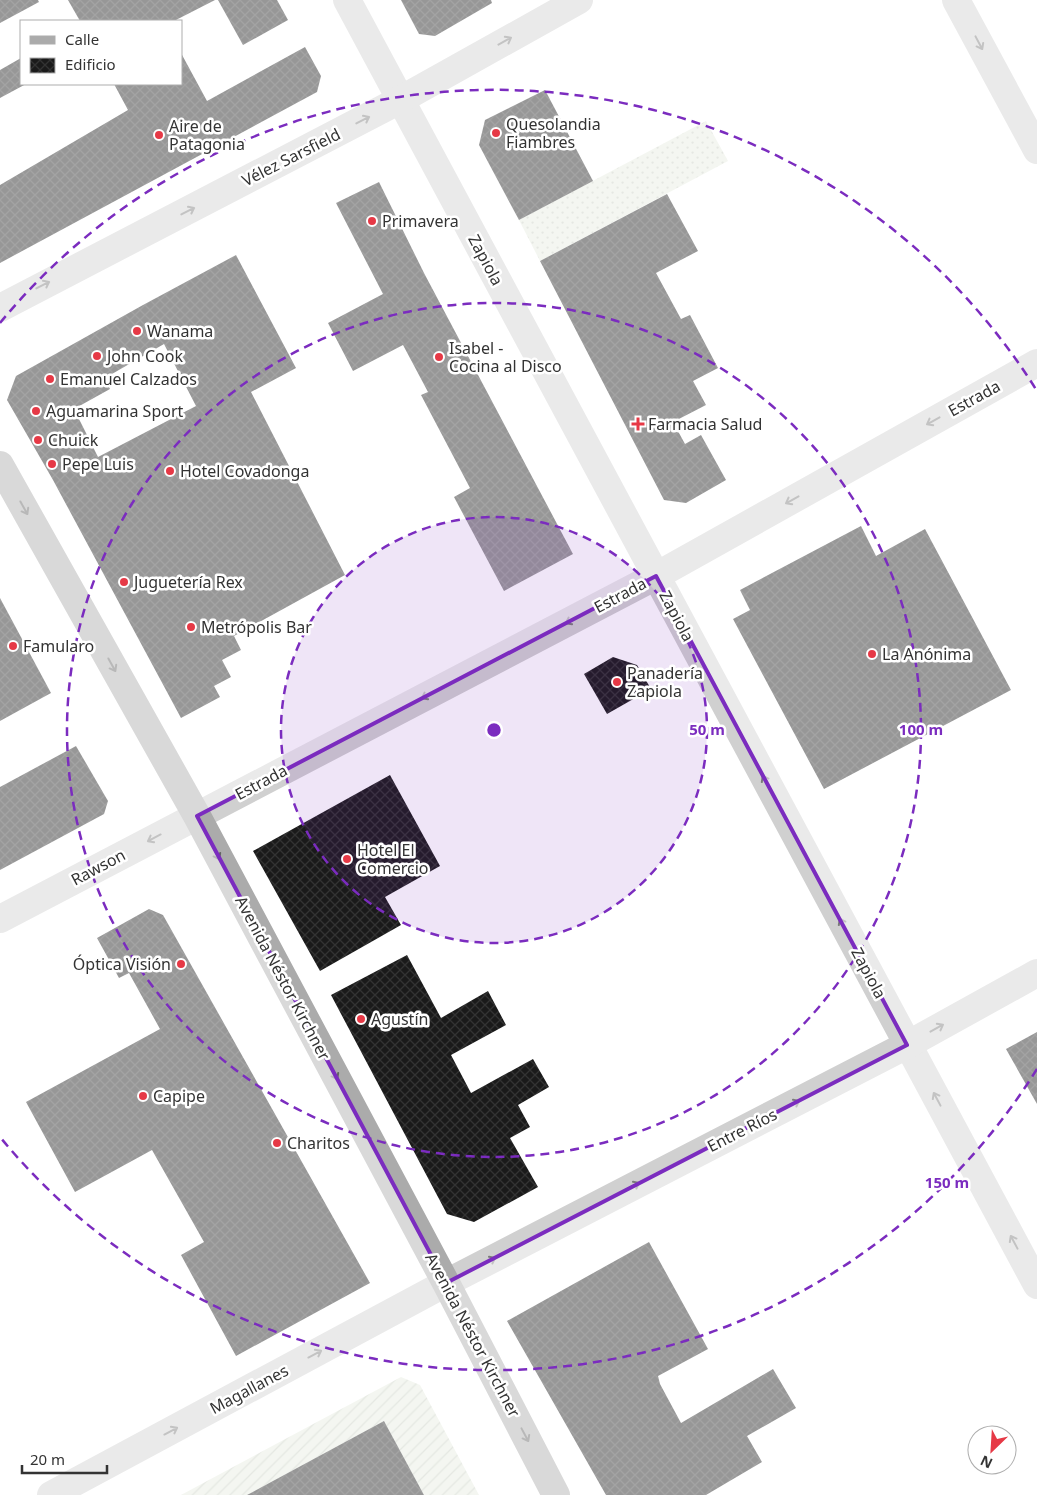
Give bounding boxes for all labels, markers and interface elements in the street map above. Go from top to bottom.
legend [20,20,182,85]
text: Calle [65,29,99,49]
one-way arrow [975,35,985,50]
one-way arrow [498,36,512,46]
text: Edificio [65,54,116,74]
place label: Quesolandia Fiambres [506,113,601,153]
one-way arrow [355,114,370,124]
place label: Aire de Patagonia [169,115,245,155]
street label: Vélez Sarsfield [238,123,344,191]
marker: Quesolandia Fiambres [490,127,502,139]
marker: Aire de Patagonia [153,129,165,141]
one-way arrow [180,205,194,215]
place label: Primavera [382,210,459,232]
marker: Primavera [366,215,378,227]
street label: Zapiola [463,231,509,289]
one-way arrow [36,280,51,290]
place label: Wanama [147,320,213,342]
marker: Wanama [131,325,143,337]
place label: Isabel - Cocina al Disco [449,337,562,377]
place label: John Cook [105,345,183,367]
marker: John Cook [91,350,103,362]
marker: Isabel - Cocina al Disco [433,351,445,363]
place label: Emanuel Calzados [60,368,197,390]
marker: Emanuel Calzados [44,373,56,385]
street label: Estrada [944,375,1004,421]
place label: Aguamarina Sport [46,400,184,422]
marker: Aguamarina Sport [30,405,42,417]
place label: Farmacia Salud [648,413,762,435]
one-way arrow [926,416,941,426]
marker: Farmacia Salud [632,418,644,430]
place label: Chuick [48,429,99,451]
marker: Chuick [32,434,44,446]
place label: Pepe Luis [62,453,134,475]
marker: Pepe Luis [46,458,58,470]
place label: Hotel Covadonga [180,460,309,482]
marker: Hotel Covadonga [164,465,176,477]
one-way arrow [784,495,799,505]
one-way arrow [19,500,29,515]
place label: Juguetería Rex [132,571,243,593]
street label: Estrada [590,572,650,618]
marker: Juguetería Rex [118,576,130,588]
street label: Zapiola [654,587,700,645]
place label: Metrópolis Bar [201,616,312,638]
one-way arrow [565,616,580,625]
marker: Metrópolis Bar [185,621,197,633]
place label: Famularo [23,635,94,657]
marker: Famularo [7,640,19,652]
place label: La Anónima [882,643,971,665]
marker: La Anónima [866,648,878,660]
one-way arrow [107,657,117,672]
place label: Panadería Zapiola [627,662,703,702]
marker: Panadería Zapiola [611,676,623,688]
one-way arrow [421,691,436,700]
text: 50 m [689,719,725,739]
text: 100 m [899,719,943,739]
centre of rings [485,721,503,739]
street label: Estrada [231,759,291,805]
one-way arrow [761,775,771,790]
one-way arrow [147,834,161,844]
place label: Hotel El Comercio [357,839,429,879]
street label: Rawson [67,843,129,891]
one-way arrow [212,845,222,859]
marker: Hotel El Comercio [341,853,353,865]
street label: Avenida Néstor Kirchner [230,892,336,1064]
one-way arrow [838,918,848,933]
street label: Zapiola [846,944,892,1002]
place label: Óptica Visión [73,953,171,975]
marker: Óptica Visión [175,958,187,970]
place label: Agustín [371,1008,428,1030]
marker: Agustín [355,1013,367,1025]
one-way arrow [930,1023,944,1033]
one-way arrow [329,1066,339,1081]
place label: Capipe [153,1085,205,1107]
marker: Capipe [137,1090,149,1102]
one-way arrow [932,1092,942,1107]
one-way arrow [786,1099,801,1109]
street label: Entre Ríos [703,1103,781,1157]
place label: Charitos [287,1132,350,1154]
marker: Charitos [271,1137,283,1149]
text: 150 m [925,1172,969,1192]
one-way arrow [626,1181,641,1191]
one-way arrow [1009,1235,1019,1250]
street label: Avenida Néstor Kirchner [420,1249,526,1421]
one-way arrow [481,1256,496,1265]
one-way arrow [307,1348,321,1358]
street label: Magallanes [206,1359,292,1419]
one-way arrow [164,1425,178,1435]
north arrow [967,1425,1017,1475]
one-way arrow [521,1427,530,1442]
scale bar [22,1442,108,1474]
text: 20 m [30,1449,65,1469]
text: N [977,1451,995,1473]

